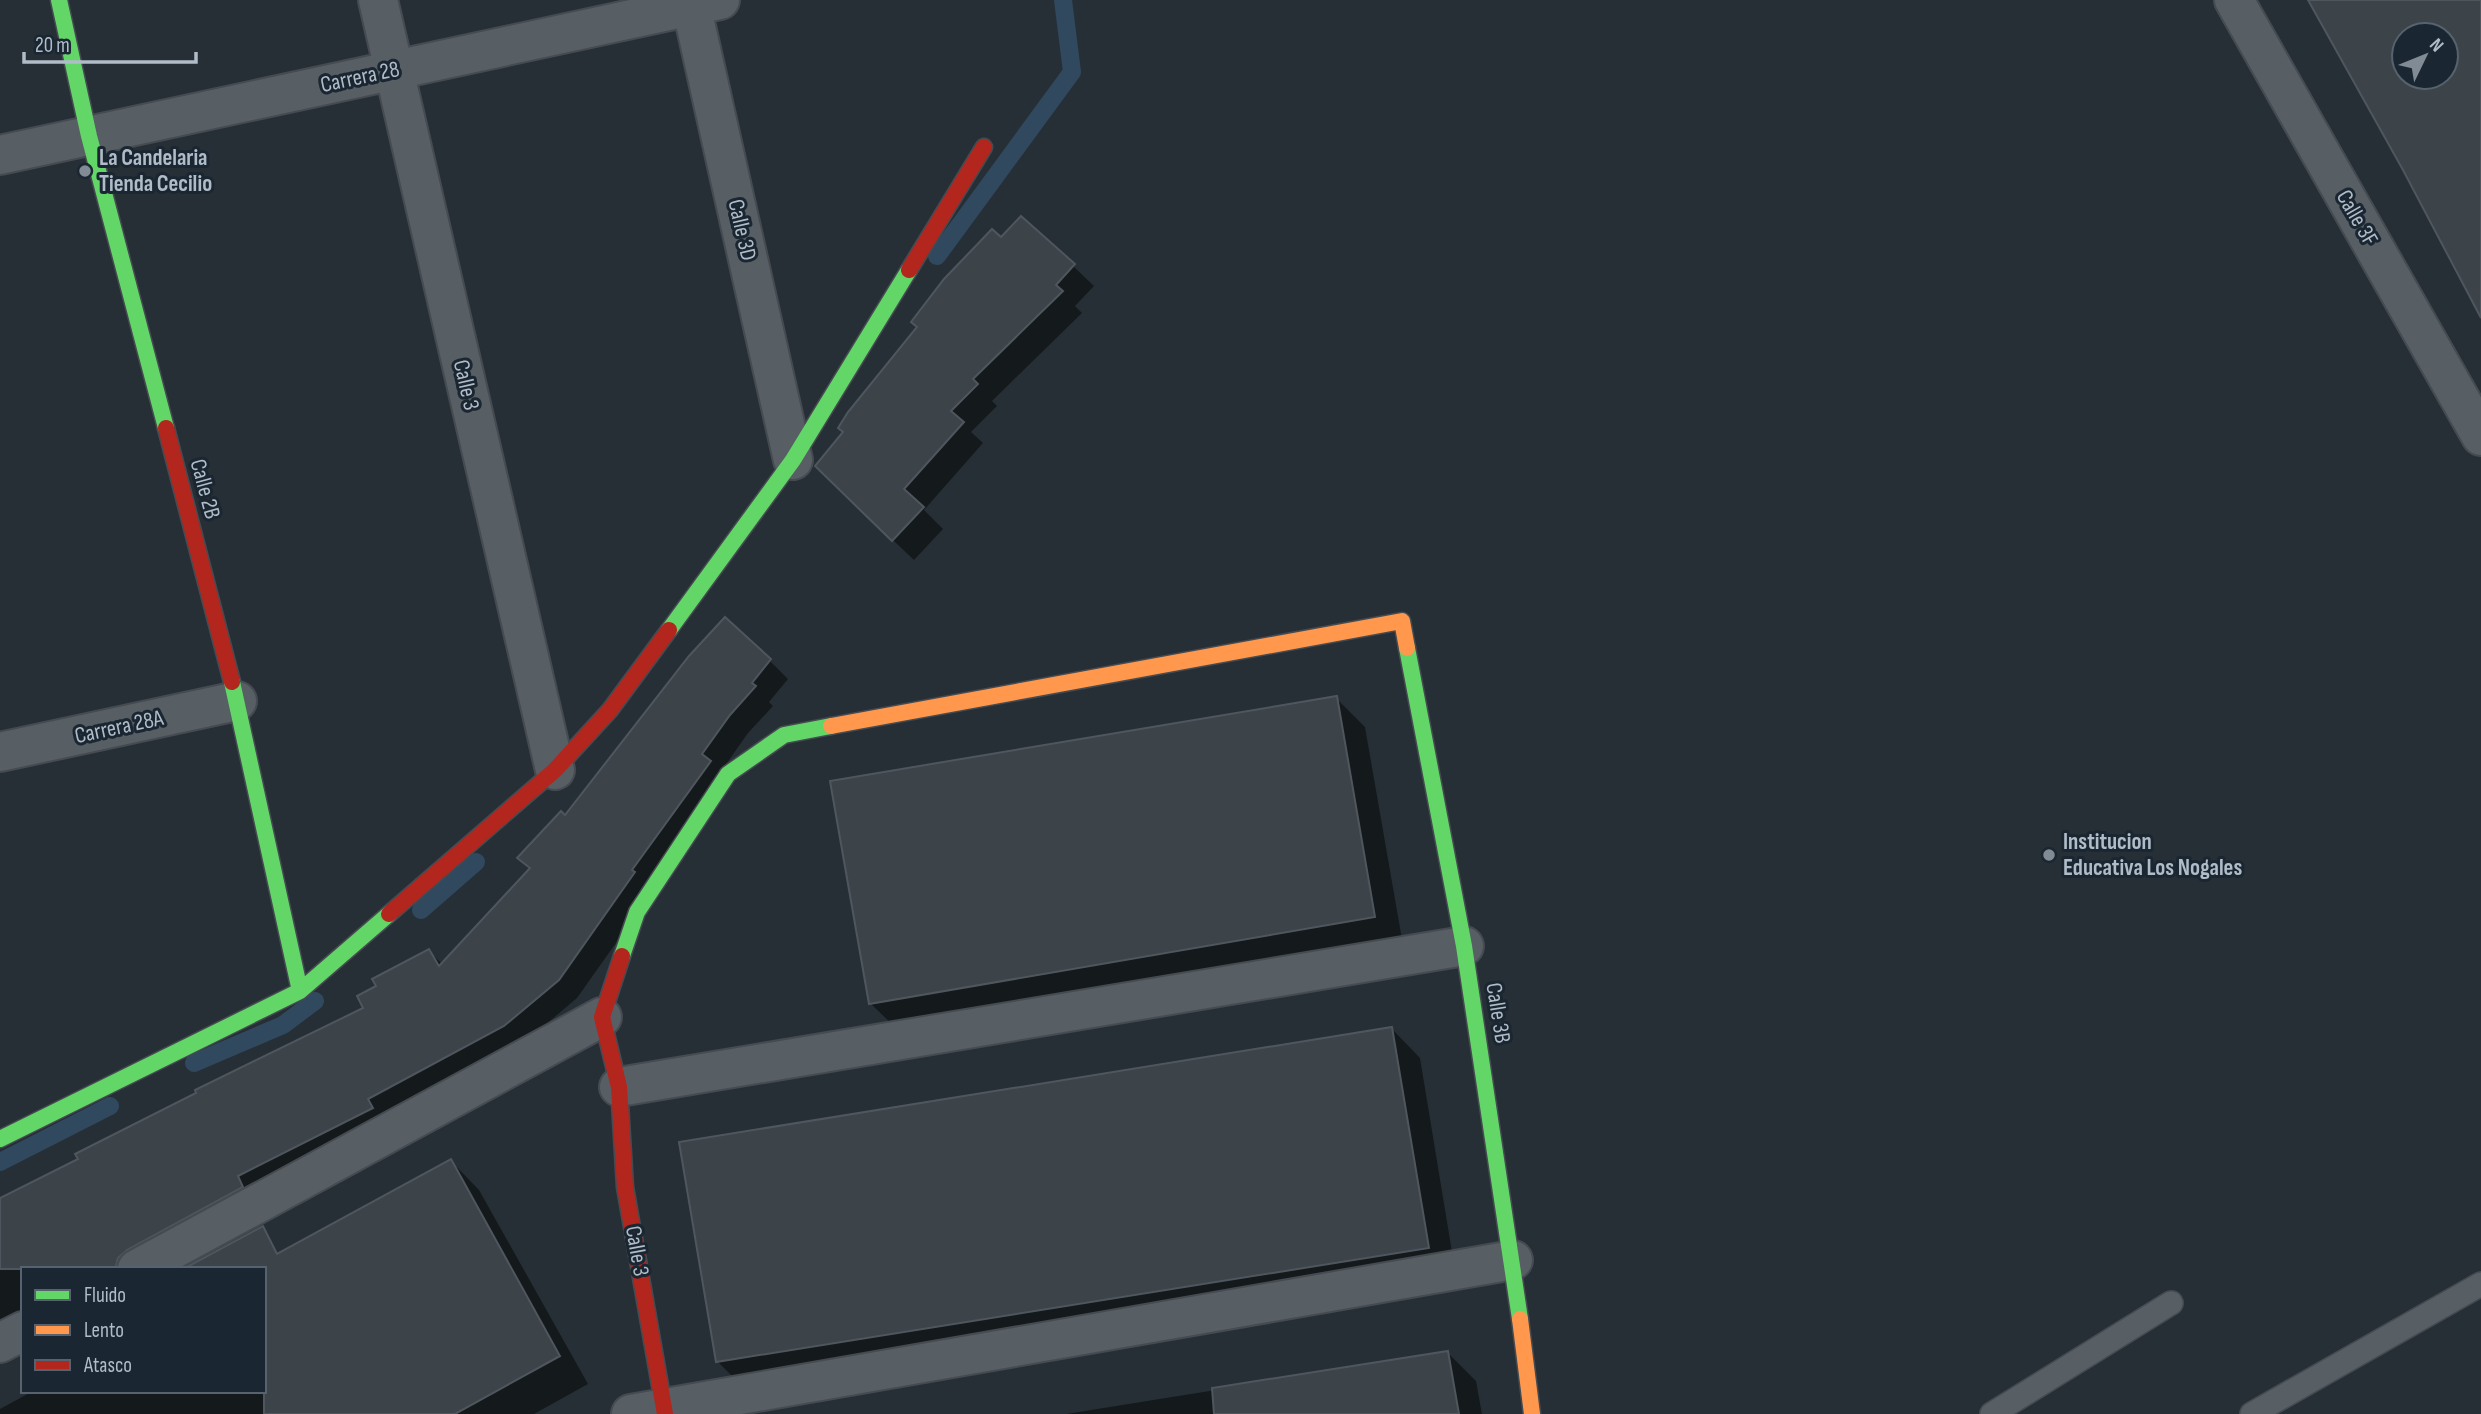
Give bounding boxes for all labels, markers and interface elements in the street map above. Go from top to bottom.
scale bar [24,21,196,65]
north arrow [2390,21,2460,91]
text: 20 m [35,33,70,58]
text: N [2424,34,2448,57]
street label: Carrera 28 [318,55,402,99]
place label: La Candelaria Tienda Cecilio [99,144,212,198]
marker: La Candelaria Tienda Cecilio [77,163,93,179]
street label: Calle 3F [2330,185,2384,251]
street label: Calle 3D [721,197,763,263]
street label: Calle 3 [447,357,485,413]
street label: Calle 2B [184,456,226,522]
street label: Carrera 28A [72,704,166,750]
place label: Institucion Educativa Los Nogales [2063,828,2242,882]
marker: Institucion Educativa Los Nogales [2041,847,2057,863]
street label: Calle 3B [1479,981,1517,1045]
street label: Calle 3 [619,1224,655,1278]
legend [21,1267,266,1393]
text: Fluido [84,1283,126,1308]
text: Lento [84,1318,124,1343]
text: Atasco [83,1353,132,1378]

